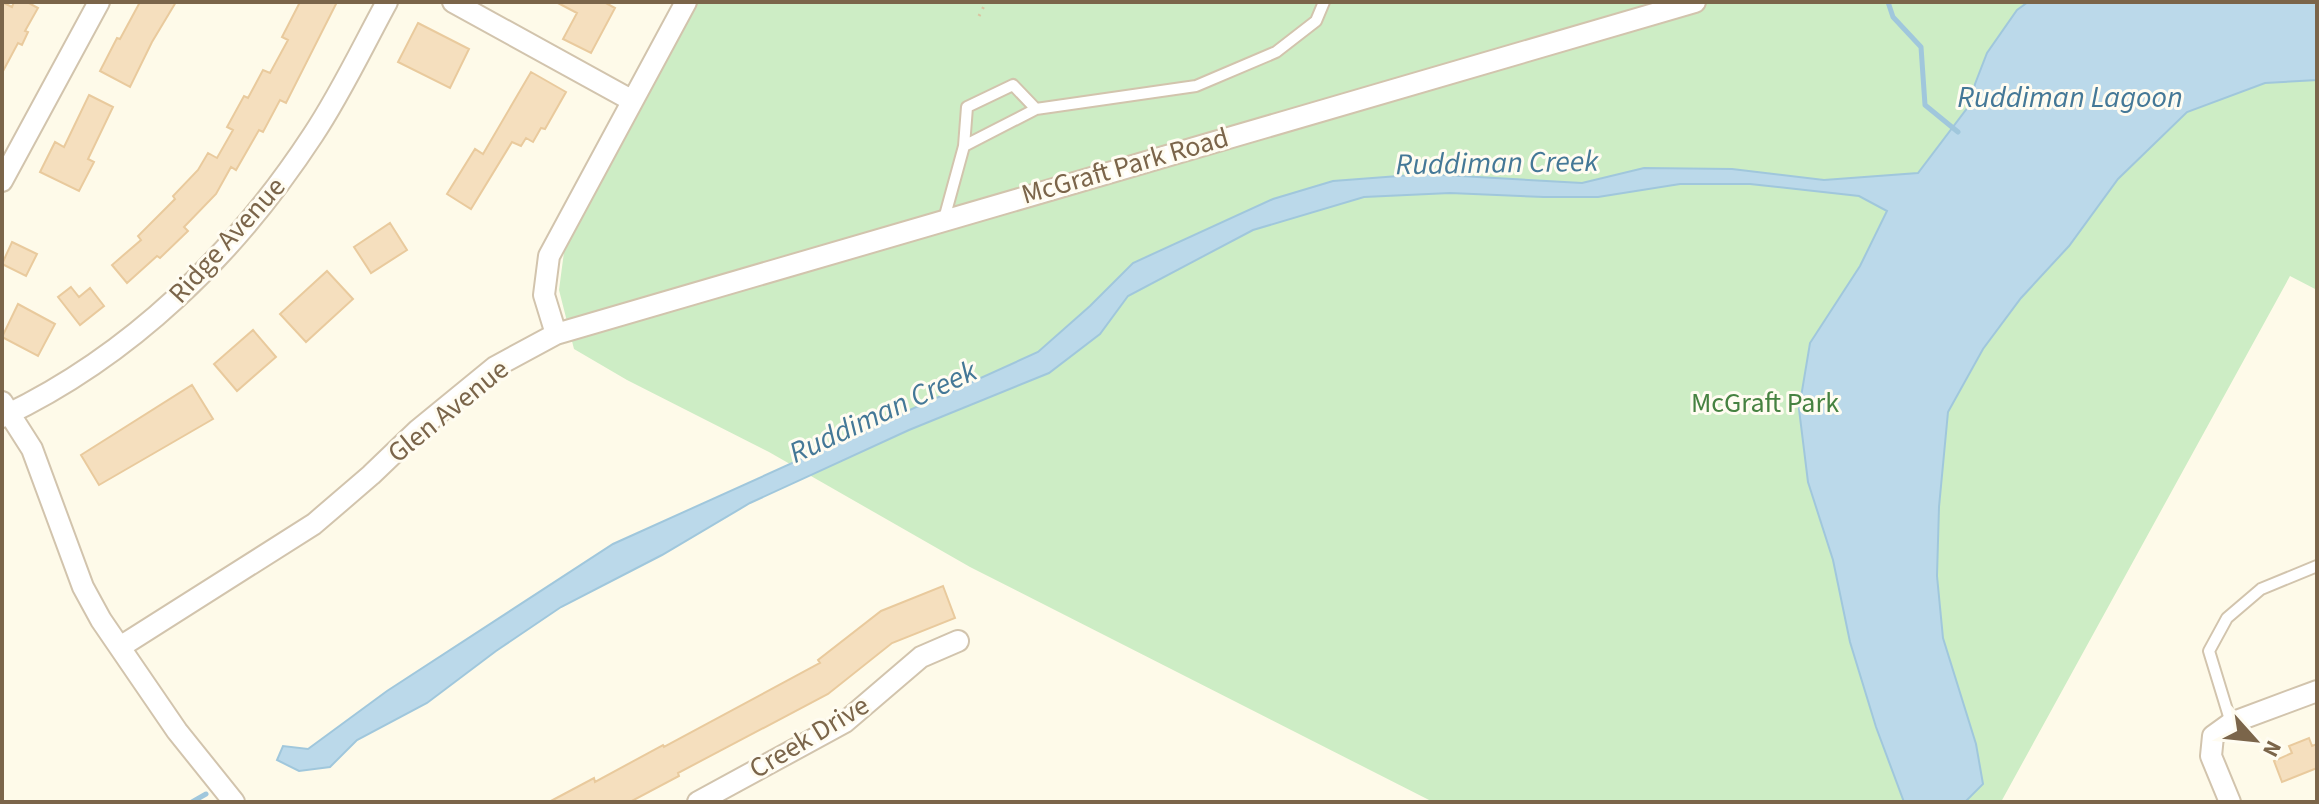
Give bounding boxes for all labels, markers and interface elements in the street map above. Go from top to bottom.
water label: Ruddiman Lagoon [1957,76,2183,119]
street label: McGraft Park Road [1017,117,1233,215]
water label: Ruddiman Creek [1395,140,1600,186]
street label: Ridge Avenue [159,168,295,312]
water label: Ruddiman Creek [782,349,985,474]
street label: Glen Avenue [379,350,517,472]
park label: McGraft Park [1691,383,1839,423]
street label: Creek Drive [742,686,876,788]
north arrow [2215,700,2295,780]
text: N [2254,735,2290,762]

